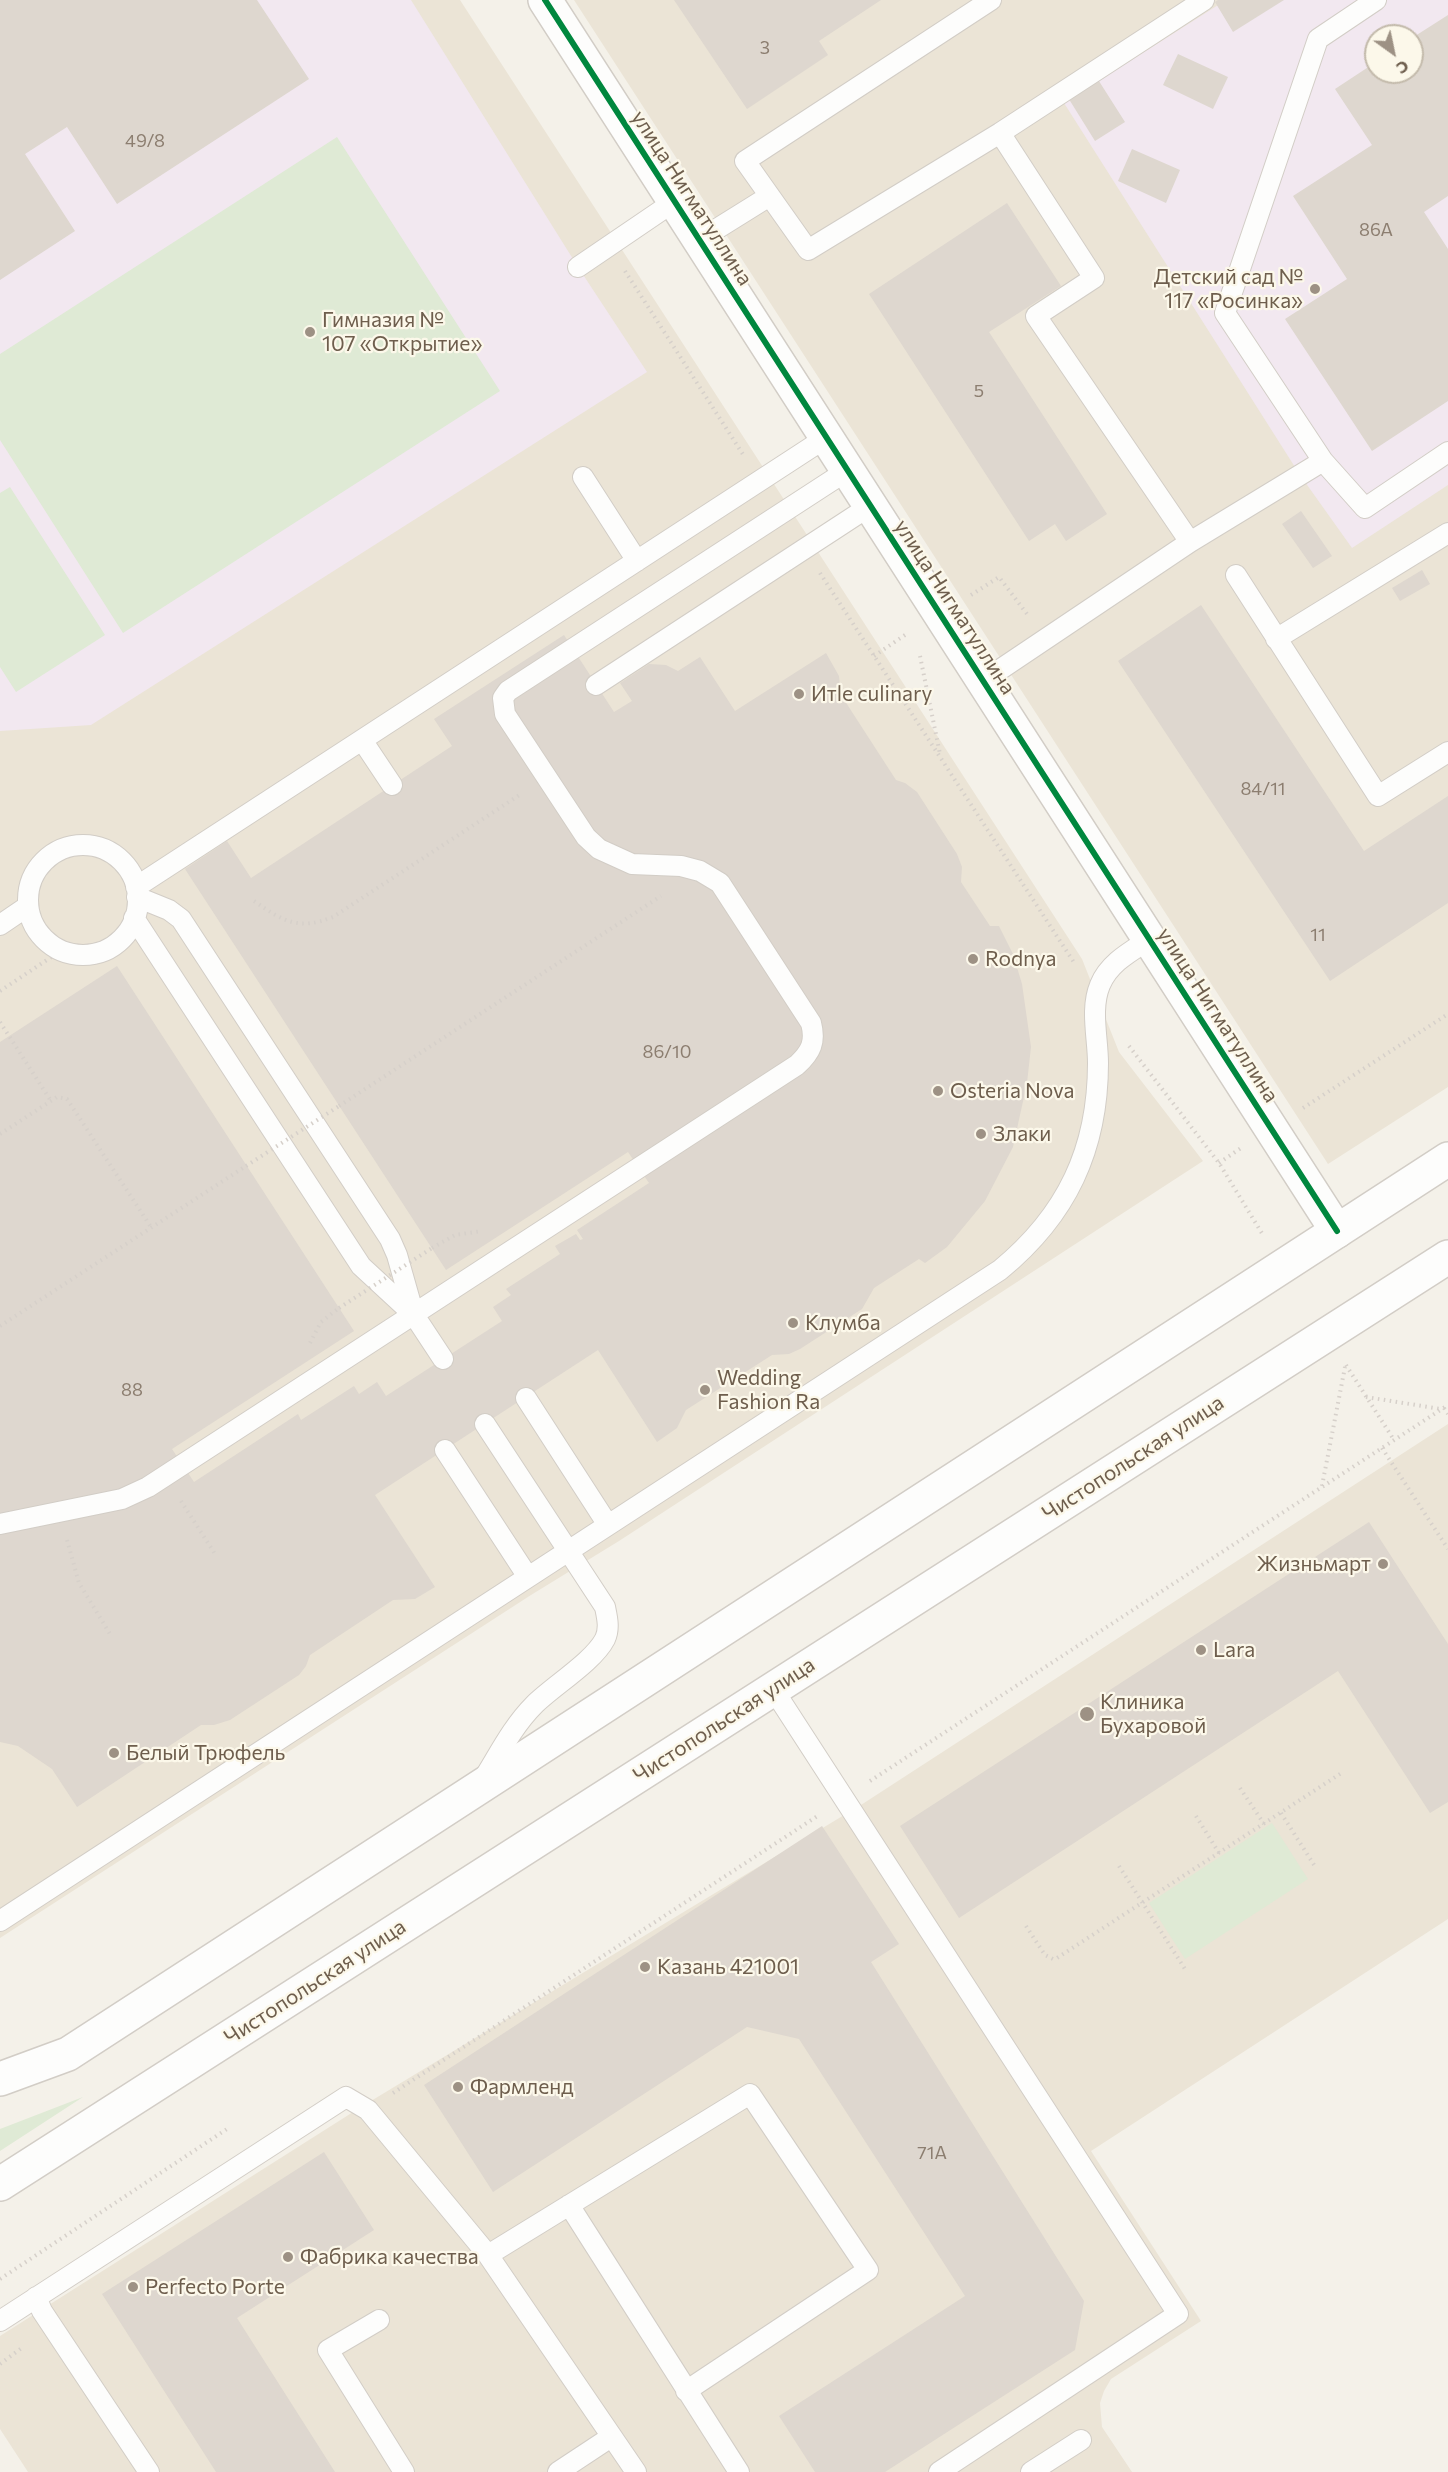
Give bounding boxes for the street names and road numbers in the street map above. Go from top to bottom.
street label: улица Нигматуллина [626,106,758,290]
street label: улица Нигматуллина [889,515,1021,699]
street label: улица Нигматуллина [1152,923,1284,1107]
street label: Чистопольская улица [1038,1390,1228,1526]
street label: Чистопольская улица [629,1652,819,1788]
street label: Чистопольская улица [220,1914,410,2050]

